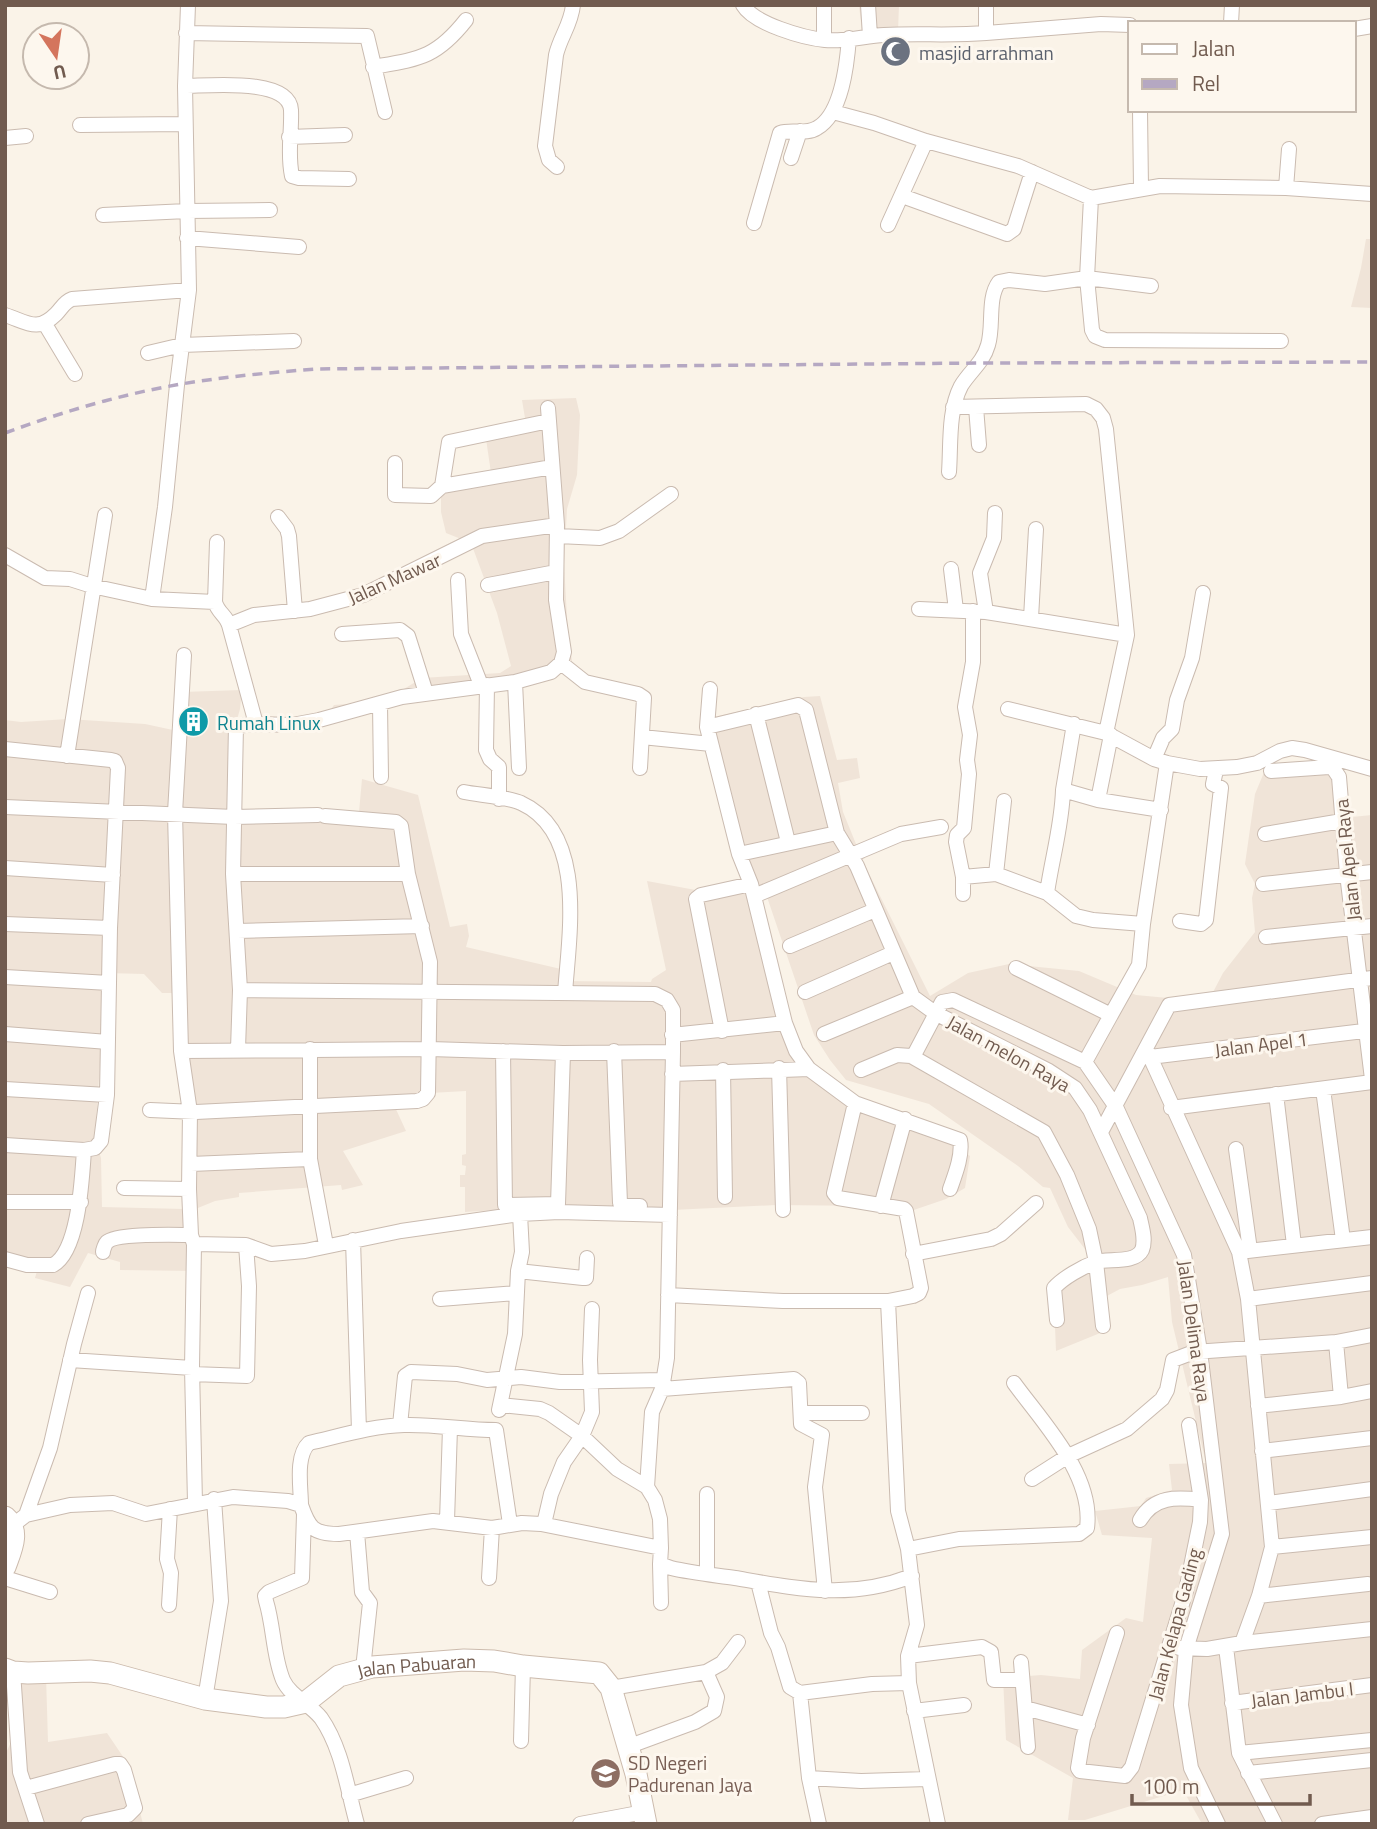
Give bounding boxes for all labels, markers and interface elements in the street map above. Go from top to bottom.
north arrow [21,21,91,91]
legend [1128,21,1356,112]
text: Jalan [1192,32,1235,64]
mosque icon: masjid arrahman [879,35,913,69]
place label: masjid arrahman [919,38,1054,67]
text: U [51,58,69,89]
text: Rel [1192,67,1220,99]
street label: Jalan Mawar [343,544,446,611]
building icon: Rumah Linux [177,705,211,739]
place label: Rumah Linux [217,708,321,737]
street label: Jalan Apel Raya [1326,797,1368,922]
street label: Jalan melon Raya [942,1007,1076,1099]
street label: Jalan Apel 1 [1213,1024,1309,1064]
street label: Jalan Delima Raya [1171,1258,1219,1404]
street label: Jalan Kelapa Gading [1140,1544,1208,1703]
street label: Jalan Pabuaran [353,1645,477,1685]
street label: Jalan Jambu I [1249,1673,1355,1715]
place label: SD Negeri Padurenan Jaya [628,1748,753,1799]
school or university icon: SD Negeri Padurenan Jaya [588,1756,622,1790]
scale bar [1132,1762,1310,1806]
text: 100 m [1142,1770,1199,1802]

